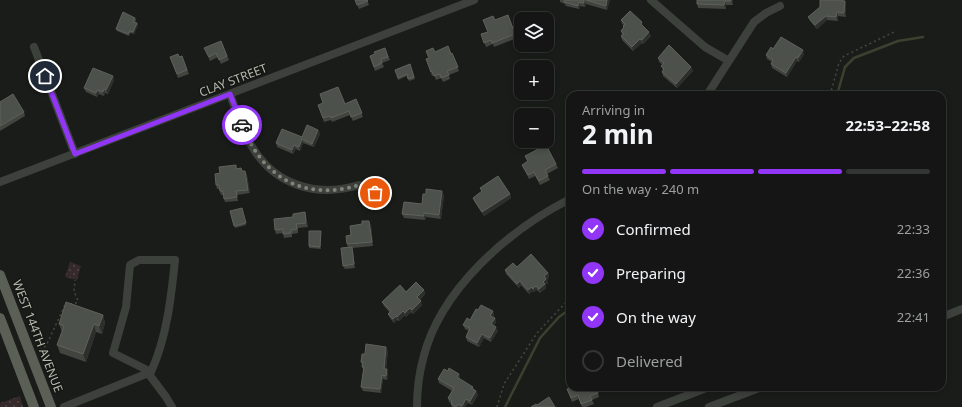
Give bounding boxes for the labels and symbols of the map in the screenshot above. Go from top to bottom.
pin [28,59,62,93]
street label: CLAY STREET [197,59,270,101]
courier [222,105,262,145]
pin [358,176,392,210]
street label: WEST 144TH AVENUE [9,277,67,395]

